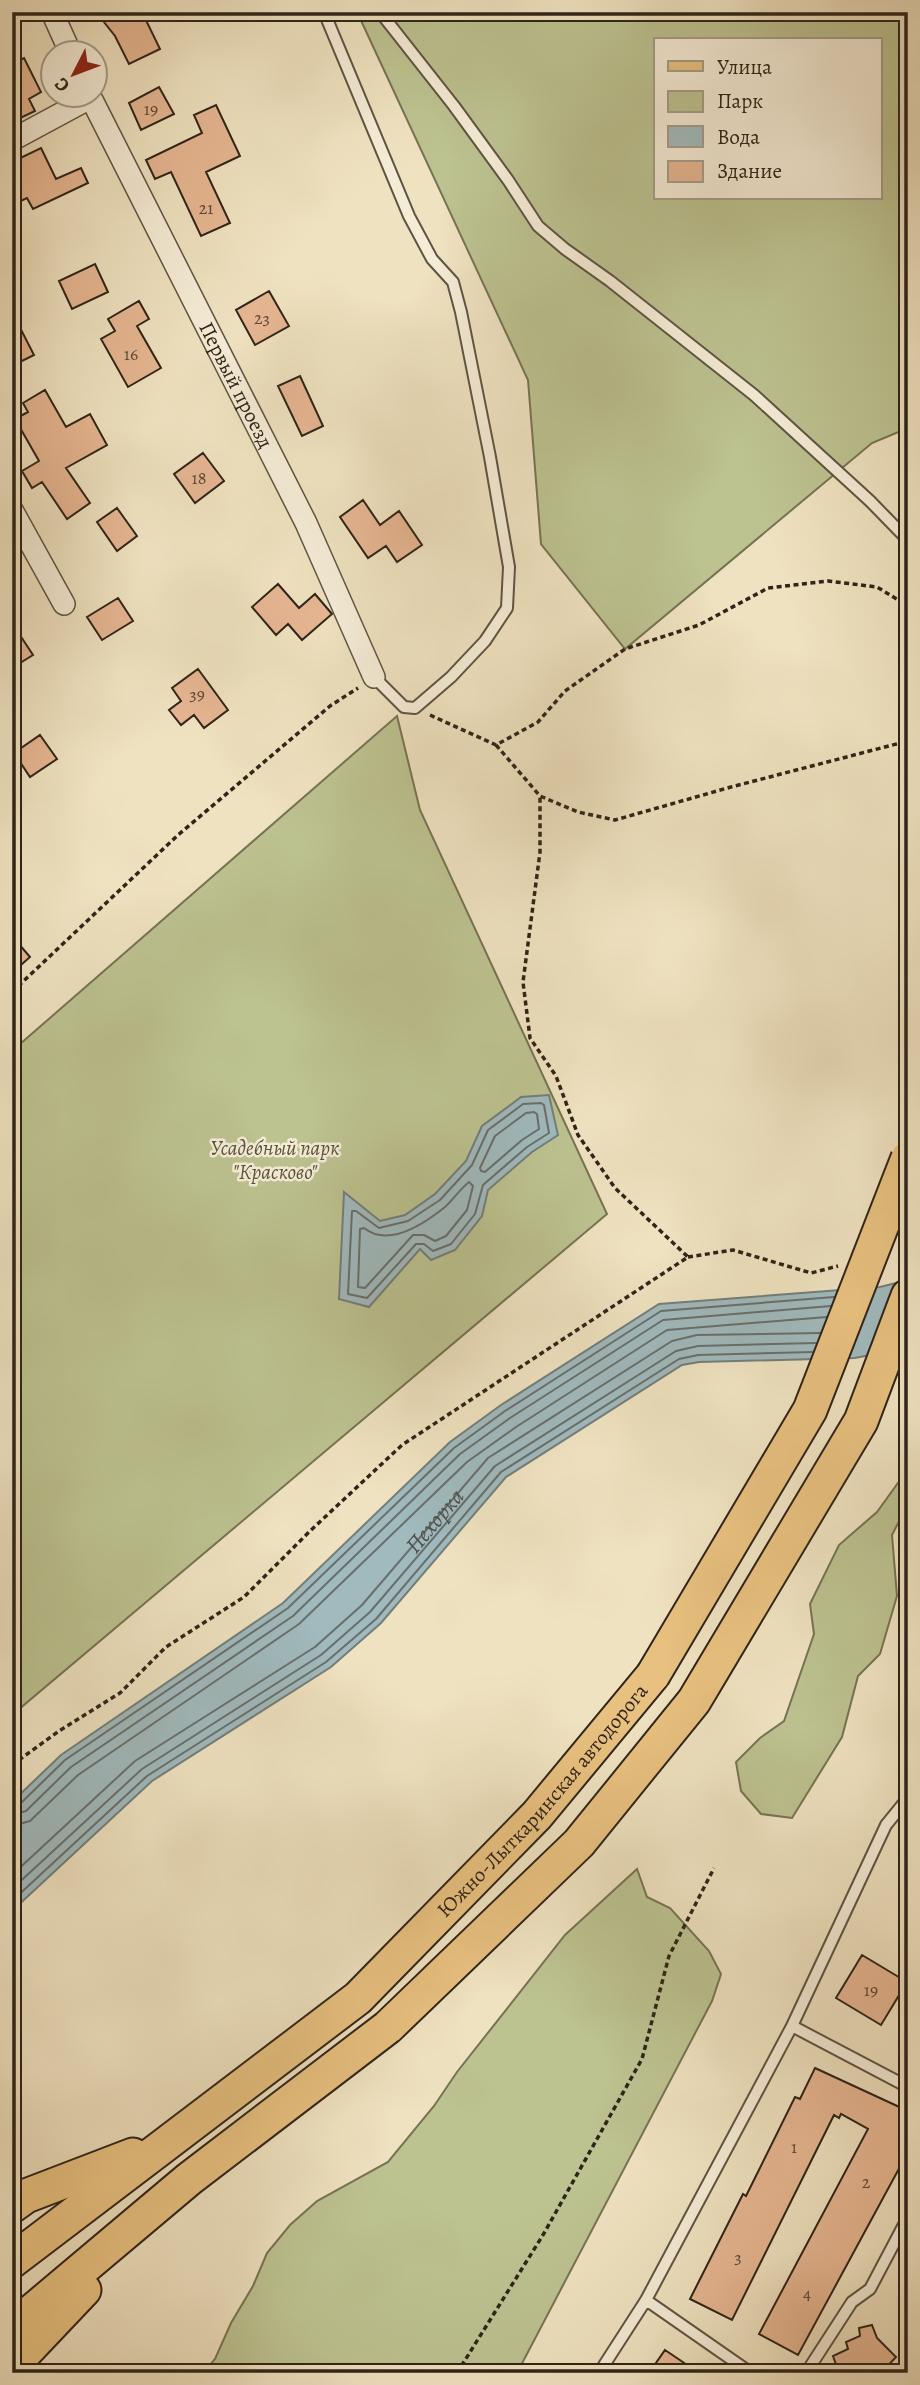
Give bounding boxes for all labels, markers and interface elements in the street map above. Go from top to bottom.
north arrow [38,38,108,108]
legend [654,38,881,200]
text: Улица [717,53,772,81]
text: С [49,72,76,98]
text: Парк [717,87,763,115]
house number: 19 [144,97,158,121]
text: Вода [717,123,760,151]
text: Здание [717,157,782,185]
house number: 21 [199,196,213,220]
house number: 23 [254,306,270,330]
street label: Первый проезд [192,317,280,453]
house number: 16 [124,342,138,366]
house number: 18 [192,466,206,490]
house number: 39 [189,682,205,706]
park label: Усадебный парк "Красково" [210,1134,340,1186]
water label: Пехорка [398,1482,471,1560]
street label: Южно-Лыткаринская автодорога [431,1677,654,1923]
house number: 19 [864,1978,878,2002]
house number: 1 [791,2135,797,2159]
house number: 2 [862,2170,871,2194]
house number: 3 [734,2245,742,2269]
house number: 4 [803,2281,811,2305]

